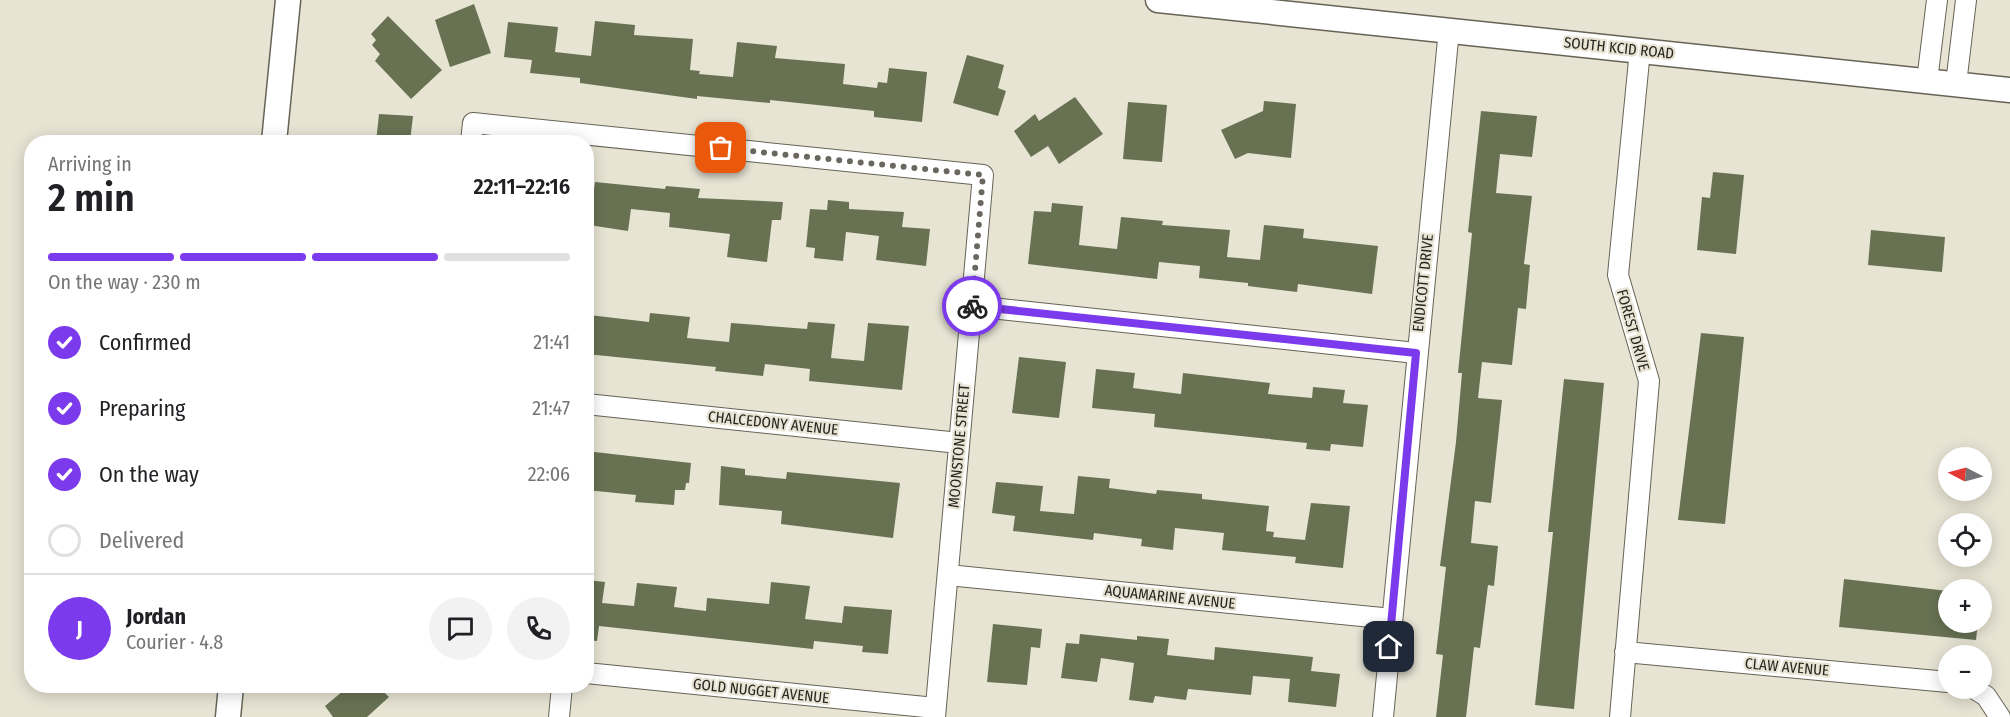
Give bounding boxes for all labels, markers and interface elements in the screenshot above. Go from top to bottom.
street label: SOUTH KCID ROAD [1563,33,1675,63]
pin [695,122,746,173]
icon: bag [704,131,737,164]
text: Arriving in [48,152,132,176]
text: 22:11–22:16 [473,173,570,200]
text: 2 min [48,175,135,221]
street label: ENDICOTT DRIVE [1409,233,1437,333]
text: On the way · 230 m [48,270,201,294]
courier [942,276,1002,336]
street label: FOREST DRIVE [1613,287,1653,373]
icon: bike [956,290,989,323]
icon: check [48,326,81,359]
text: Confirmed [99,329,192,356]
text: 21:41 [533,330,570,354]
street label: MOONSTONE STREET [945,383,973,509]
icon: check [48,392,81,425]
text: Preparing [99,395,185,422]
text: 21:47 [532,396,570,420]
street label: CHALCEDONY AVENUE [707,407,839,439]
north arrow [1938,447,1992,501]
map controls [1938,447,1992,699]
icon: check [48,458,81,491]
text: On the way [99,461,199,488]
text: 22:06 [528,462,570,486]
button: locate [1938,513,1992,567]
text: Delivered [99,527,184,554]
button: + [1938,579,1992,633]
street label: AQUAMARINE AVENUE [1104,581,1236,613]
button: chat [429,597,492,660]
button: phone [507,597,570,660]
text: Jordan [126,603,186,630]
text: J [76,615,83,642]
pin [1363,621,1414,672]
text: Courier · 4.8 [126,630,223,654]
icon: home [1372,630,1405,663]
button: − [1938,645,1992,699]
street label: CLAW AVENUE [1744,654,1830,680]
street label: GOLD NUGGET AVENUE [692,675,830,707]

